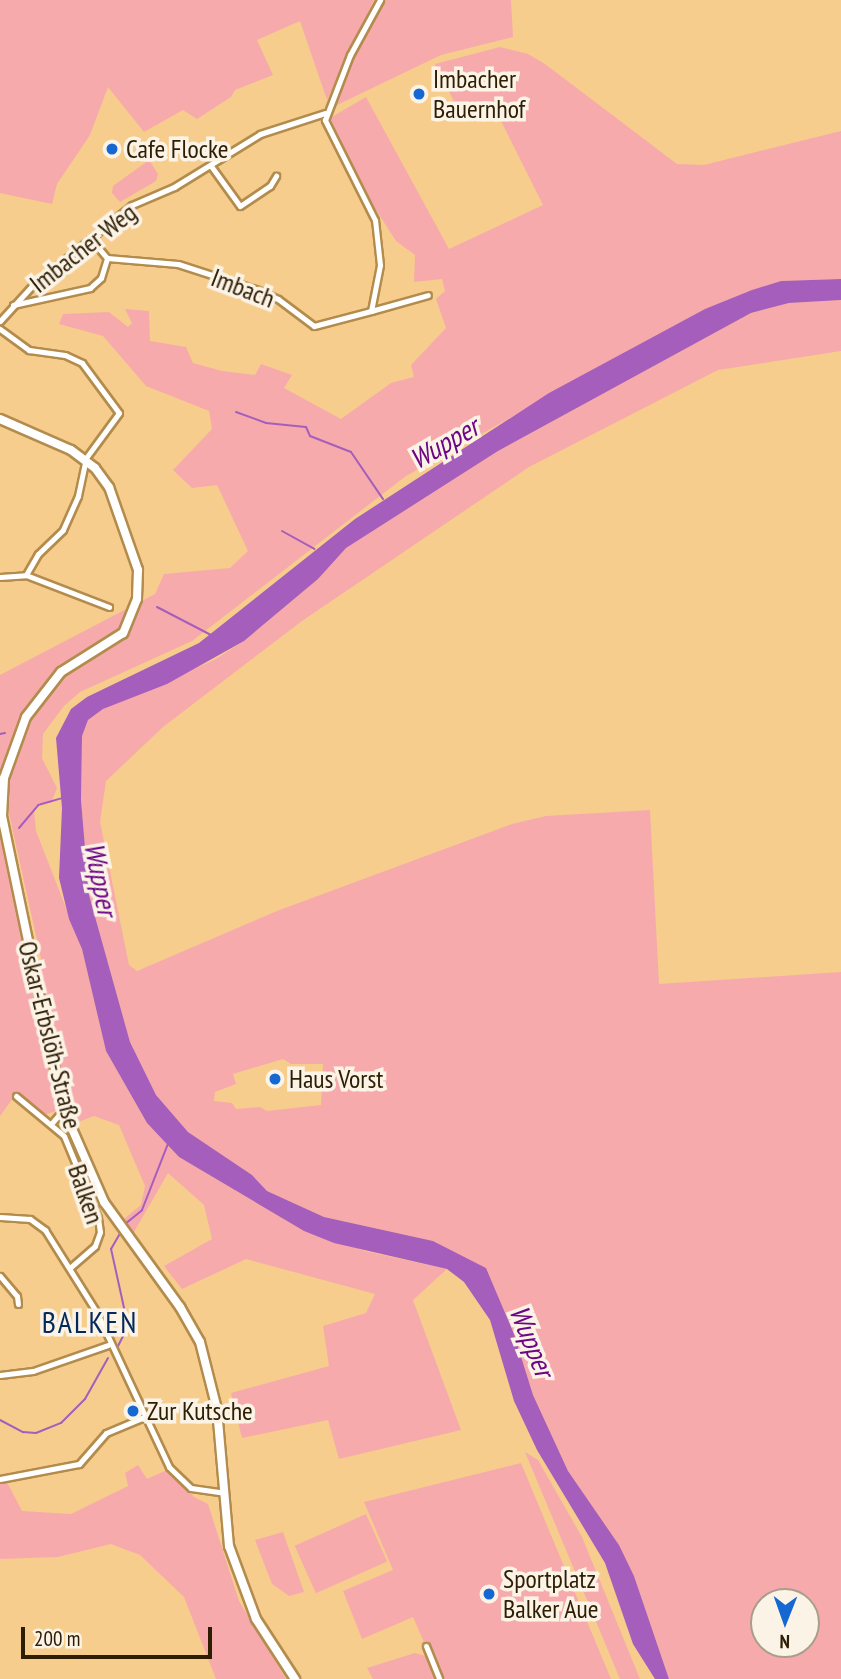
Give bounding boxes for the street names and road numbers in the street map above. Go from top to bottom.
street label: Imbacher Weg [23,197,143,299]
street label: Imbach [207,262,279,314]
street label: Oskar-Erbslöh-Straße [12,938,88,1132]
street label: Balken [61,1160,111,1228]

